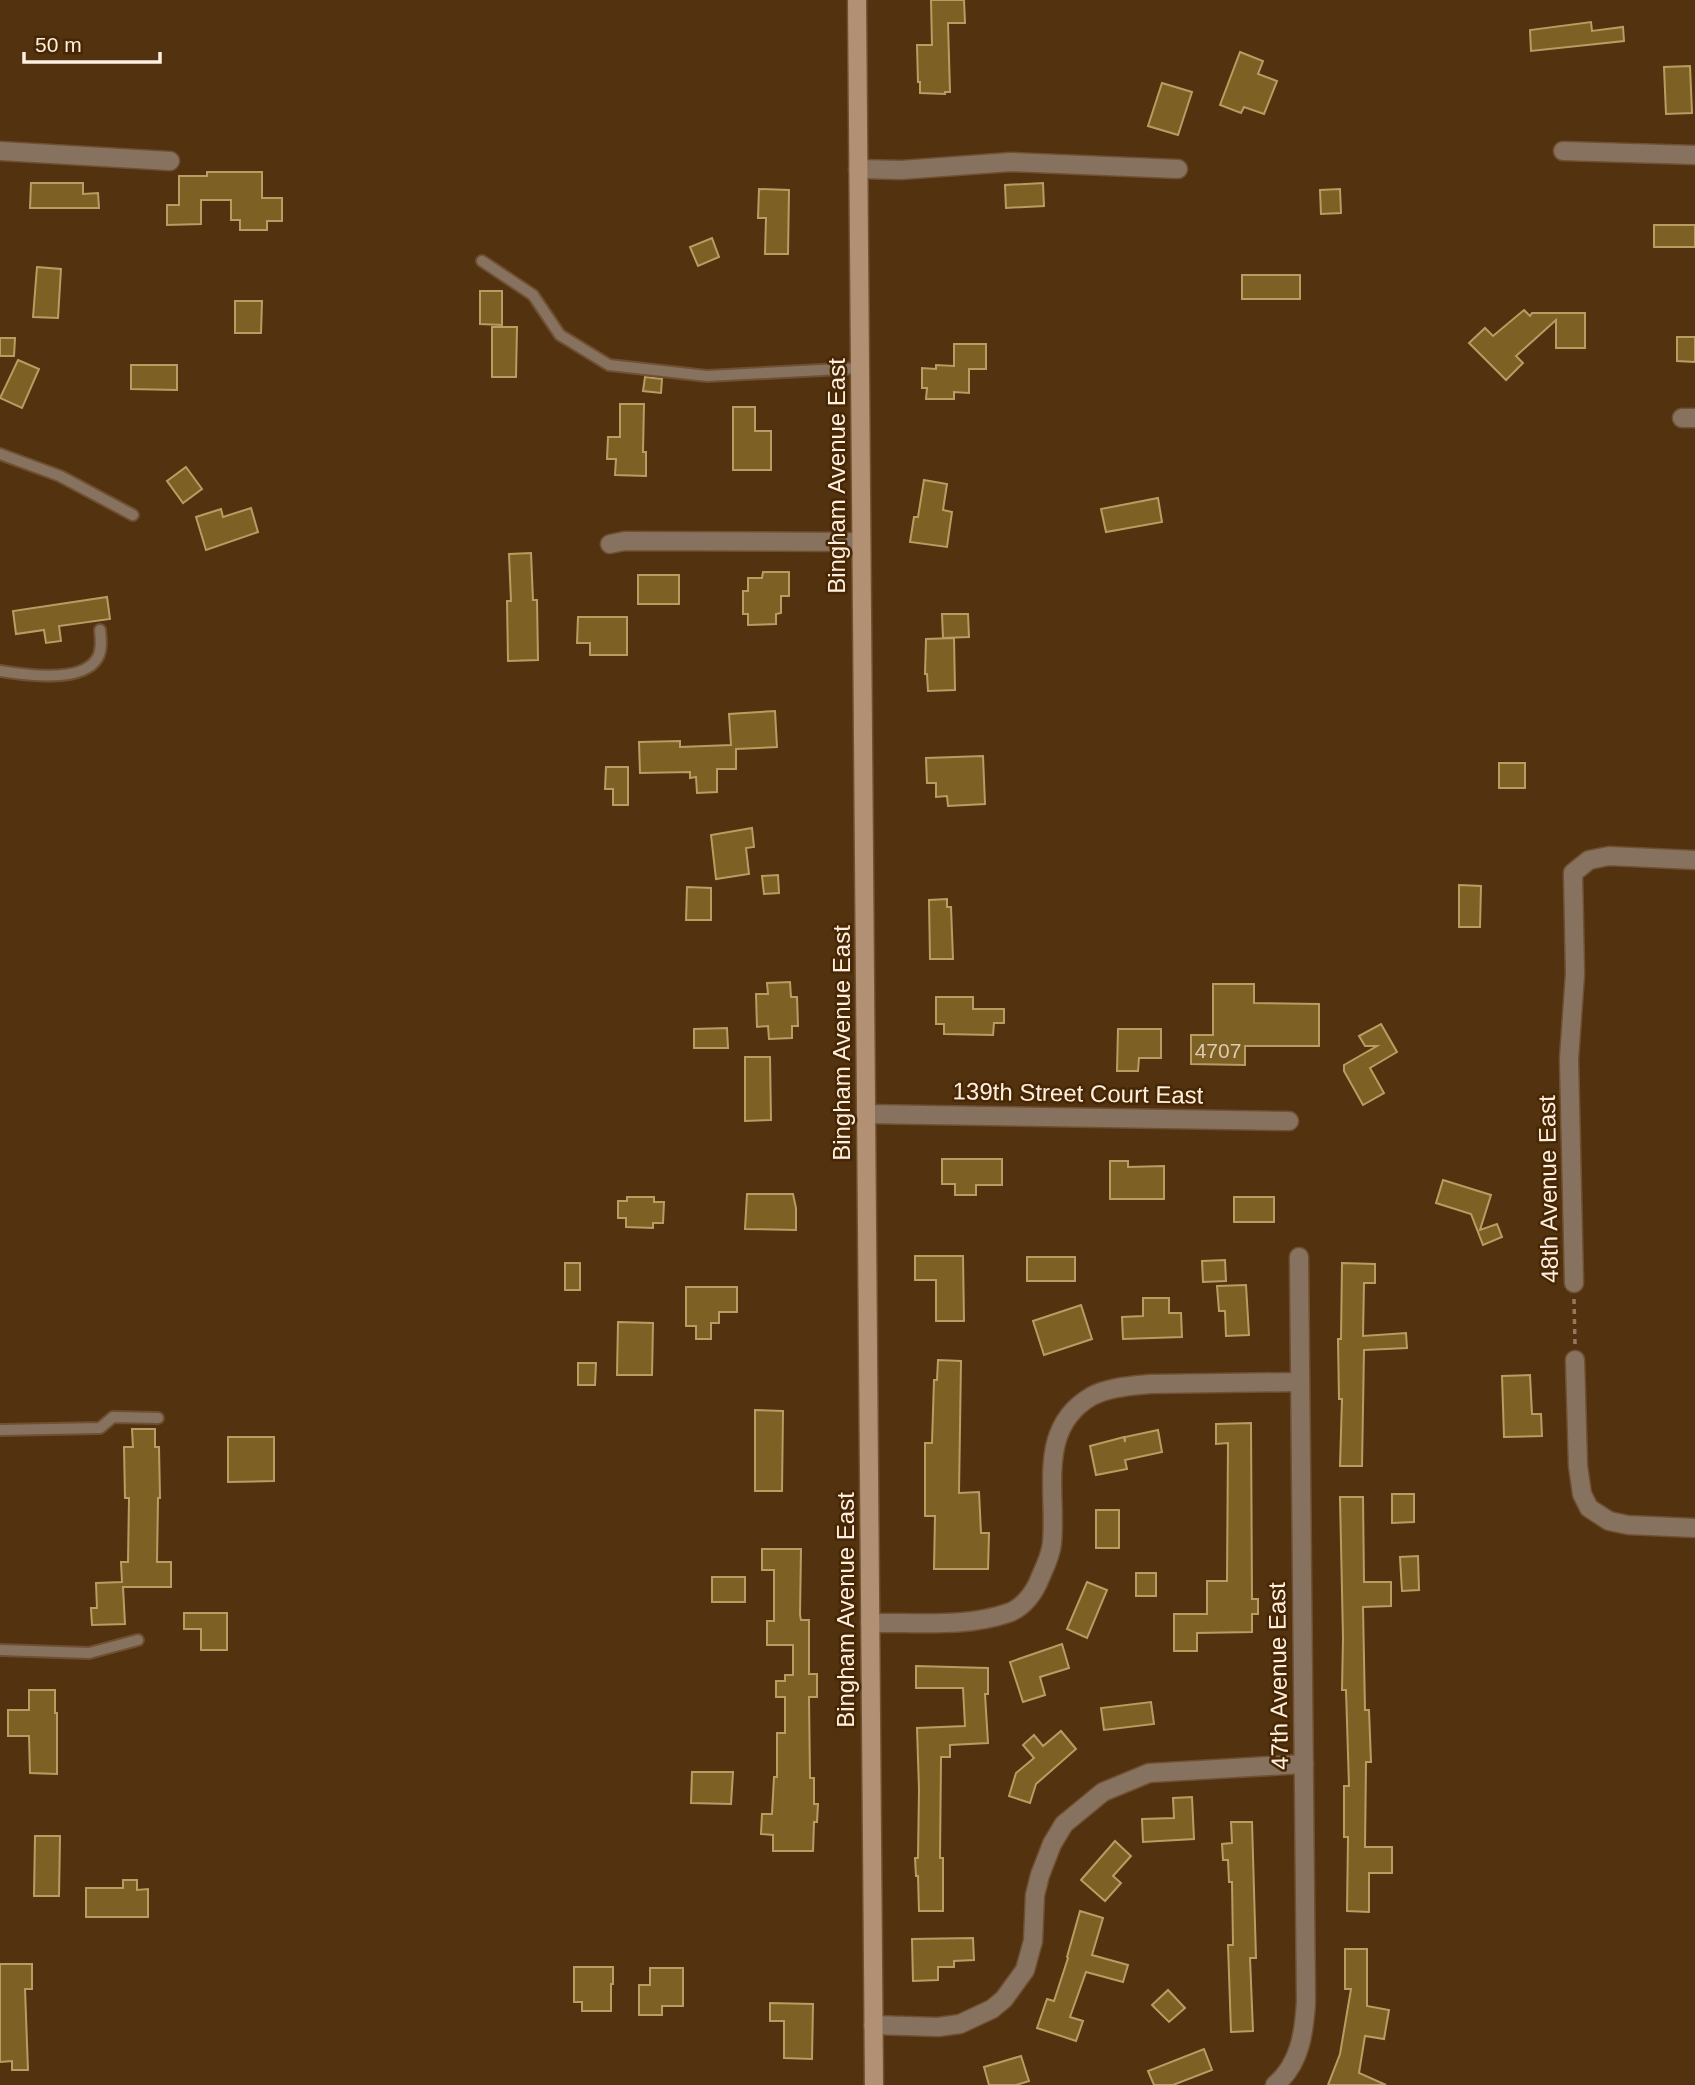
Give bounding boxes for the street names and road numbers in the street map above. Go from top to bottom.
street label: Bingham Avenue East [823,358,850,594]
street label: Bingham Avenue East [828,925,855,1161]
street label: 139th Street Court East [952,1077,1204,1109]
street label: 48th Avenue East [1533,1095,1563,1283]
street label: Bingham Avenue East [832,1492,859,1728]
street label: 47th Avenue East [1263,1582,1293,1770]

